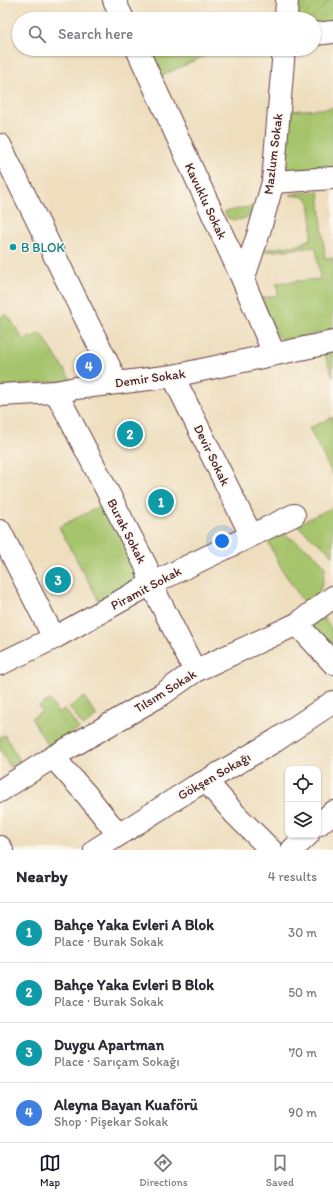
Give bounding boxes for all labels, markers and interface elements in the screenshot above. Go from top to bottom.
search box [12,12,321,56]
icon: search [26,23,48,45]
text: Search here [58,25,133,43]
street label: Mazlum Sokak [261,112,285,195]
street label: Kavuklu Sokak [182,161,230,242]
place label: B BLOK [21,240,66,255]
marker: B BLOK [8,242,18,252]
pin: 4 [76,351,102,381]
street label: Demir Sokak [114,366,186,390]
pin: 2 [117,419,143,449]
street label: Devir Sokak [191,422,233,488]
pin: 1 [148,487,174,517]
street label: Burak Sokak [104,496,150,566]
your location [212,531,232,551]
street label: Piramit Sokak [108,563,184,613]
pin: 3 [45,565,71,595]
street label: Tılsım Sokak [131,666,199,716]
street label: Gökşen Sokağı [175,749,253,803]
map controls [285,766,321,838]
button: locate [285,766,321,802]
button: layers [285,802,321,838]
text: Nearby [16,866,68,886]
text: 4 results [268,869,317,884]
text: Bahçe Yaka Evleri A Blok [54,916,214,934]
text: 1 [26,925,32,940]
text: 30 m [288,925,317,940]
text: Place · Burak Sokak [54,934,164,949]
text: Bahçe Yaka Evleri B Blok [54,976,214,994]
text: 2 [26,985,32,1000]
text: 50 m [288,985,317,1000]
text: Place · Burak Sokak [54,994,164,1009]
text: Duygu Apartman [54,1036,164,1054]
text: 3 [25,1045,33,1060]
text: 70 m [289,1045,317,1060]
text: Place · Sarıçam Sokağı [54,1054,180,1069]
text: Aleyna Bayan Kuaförü [54,1096,198,1114]
text: 4 [25,1105,33,1120]
text: 90 m [288,1105,317,1120]
text: Shop · Pişekar Sokak [54,1114,168,1129]
tab: Map [39,1152,61,1189]
tab: Directions [139,1152,188,1189]
tab: Saved [266,1152,294,1189]

